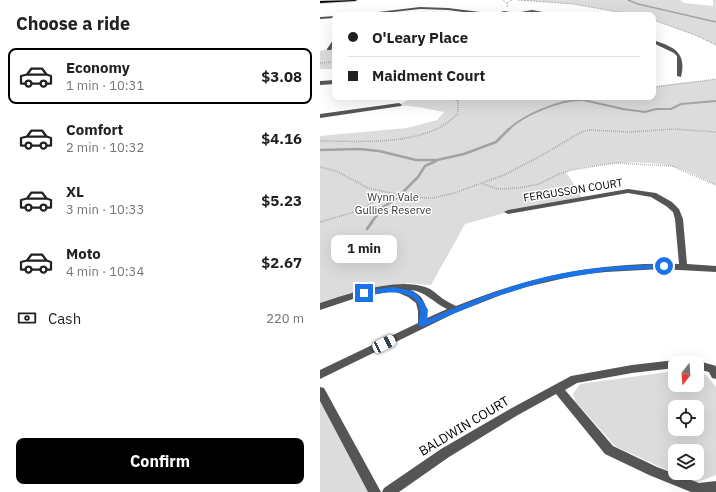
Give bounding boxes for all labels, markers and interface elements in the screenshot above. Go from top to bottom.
text: Choose a ride [16,12,130,35]
text: O'Leary Place [372,28,468,47]
icon: car [18,58,54,94]
text: Economy [66,58,130,77]
text: Maidment Court [372,66,485,85]
text: $3.08 [261,67,302,86]
text: 1 min · 10:31 [66,77,144,94]
icon: car [18,120,54,156]
text: Comfort [66,120,123,139]
text: $4.16 [261,129,302,148]
text: 2 min · 10:32 [66,139,144,156]
street label: FERGUSSON COURT [522,175,624,205]
icon: car [18,182,54,218]
text: XL [66,182,84,201]
park label: Wynn Vale Gullies Reserve [355,190,431,217]
text: $5.23 [261,191,302,210]
text: 3 min · 10:33 [66,201,144,218]
callout: 1 min [331,235,397,263]
text: 1 min [347,240,381,257]
icon: car [18,244,54,280]
text: Moto [66,244,101,263]
text: $2.67 [261,253,302,272]
route start [655,257,673,275]
text: 4 min · 10:34 [66,263,144,280]
route end [355,284,373,302]
icon: cash [16,307,38,329]
text: Cash [48,309,81,328]
text: 220 m [266,310,304,327]
car [371,333,397,355]
north arrow [668,356,704,392]
map controls [668,356,704,480]
street label: BALDWIN COURT [416,392,513,460]
button: locate [668,400,704,436]
button: Confirm [16,438,304,484]
button: layers [668,444,704,480]

